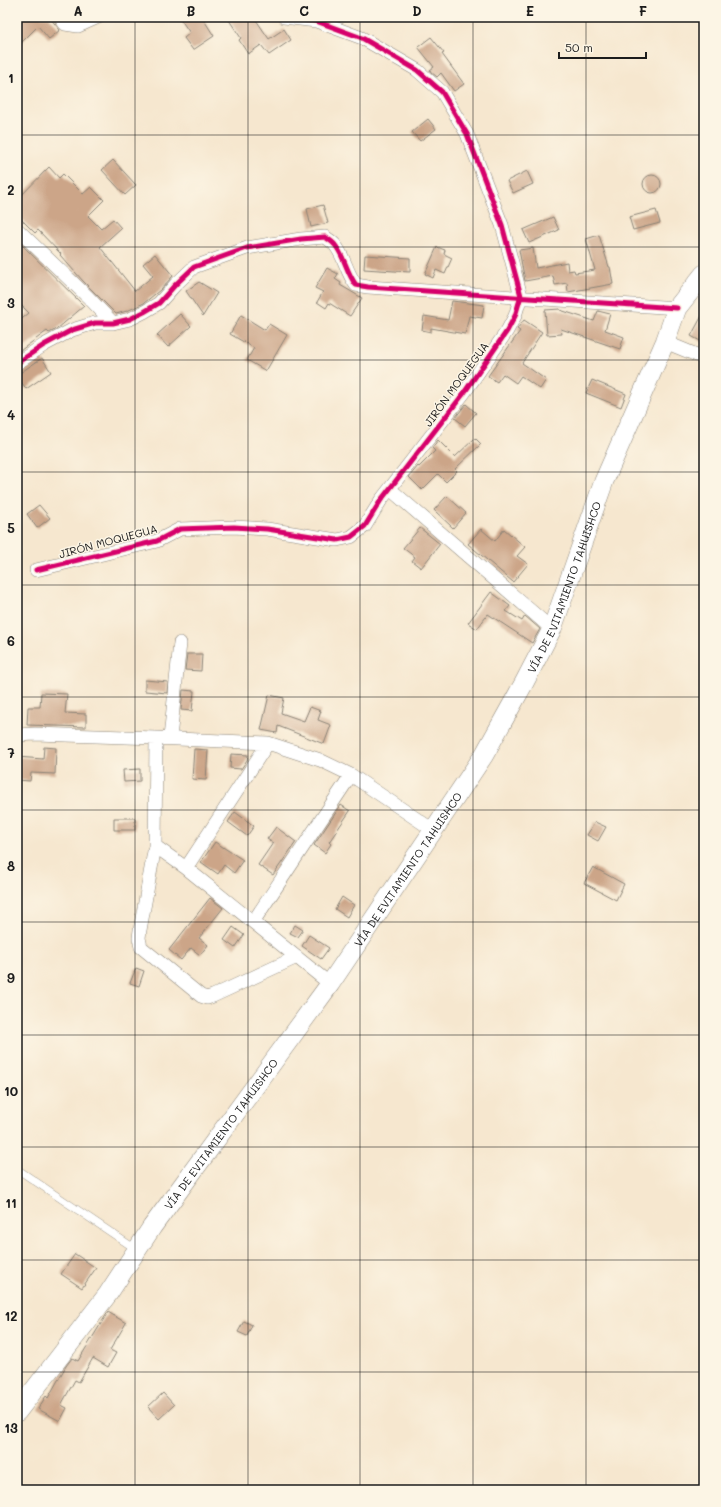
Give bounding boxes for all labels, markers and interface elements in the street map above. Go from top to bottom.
text: A [73,2,83,19]
text: B [187,2,196,19]
text: C [299,2,309,19]
text: D [412,2,422,19]
text: E [526,2,534,19]
text: F [639,2,647,19]
scale bar [559,34,646,60]
text: 50 m [565,39,593,55]
text: 1 [8,69,14,86]
text: 2 [7,181,15,198]
text: 3 [7,294,15,311]
street label: JIRÓN MOQUEGUA [420,339,492,429]
text: 4 [7,406,15,423]
street label: VÍA DE EVITAMIENTO TAHUISHCO [523,499,604,675]
text: 5 [7,519,15,536]
street label: JIRÓN MOQUEGUA [57,521,159,561]
text: 6 [7,632,15,649]
text: 7 [7,744,15,761]
street label: VÍA DE EVITAMIENTO TAHUISHCO [350,789,465,949]
text: 8 [7,857,15,874]
text: 9 [7,969,15,986]
street label: VÍA DE EVITAMIENTO TAHUISHCO [160,1055,281,1212]
text: 10 [4,1082,18,1099]
text: 11 [5,1194,17,1211]
text: 12 [4,1307,18,1324]
text: 13 [4,1419,18,1436]

